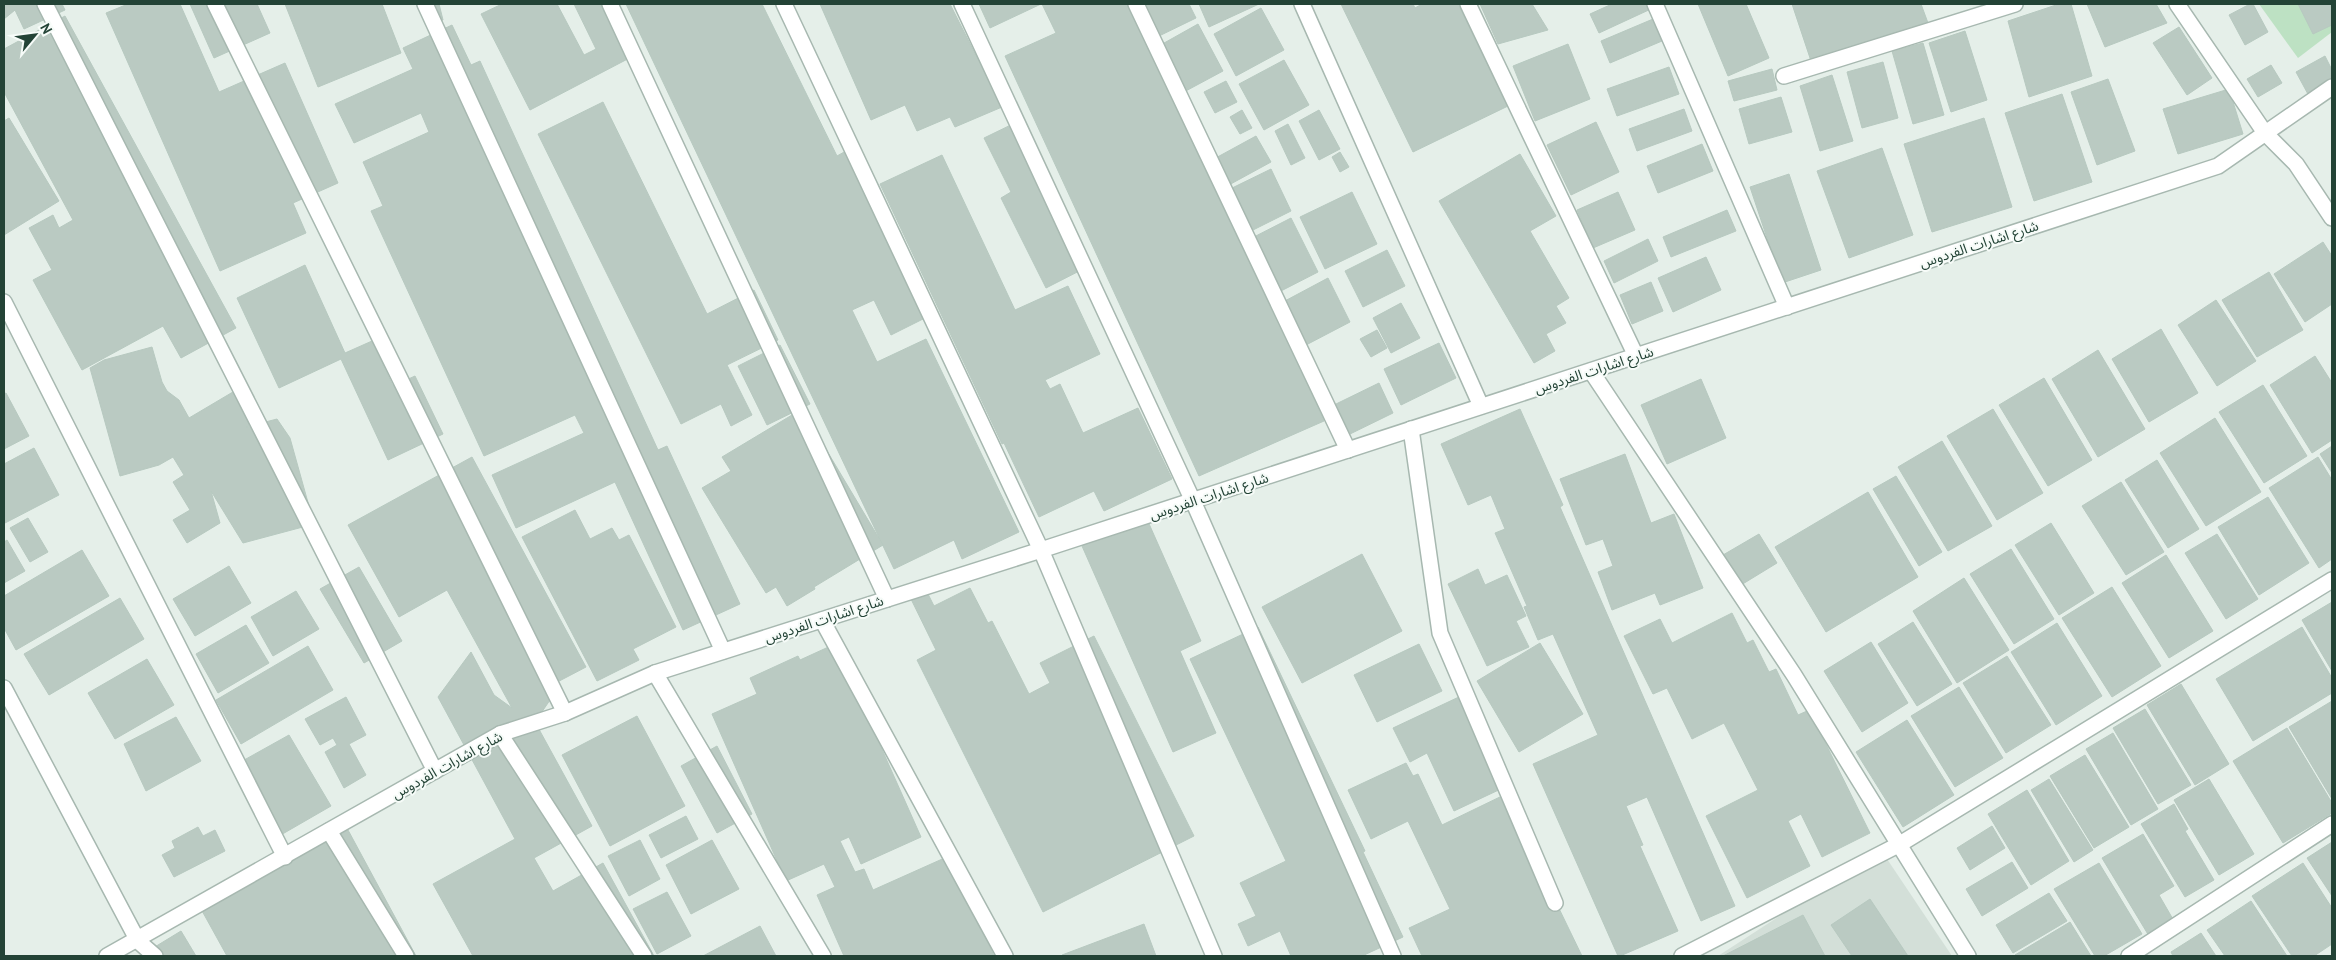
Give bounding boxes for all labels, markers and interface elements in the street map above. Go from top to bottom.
north arrow [10,10,60,60]
text: N [36,20,56,37]
street label: شارع اشارات الفردوس [1917,216,2041,274]
street label: شارع اشارات الفردوس [1532,342,1656,400]
street label: شارع اشارات الفردوس [1147,468,1271,526]
street label: شارع اشارات الفردوس [762,591,886,649]
street label: شارع اشارات الفردوس [388,727,507,805]

